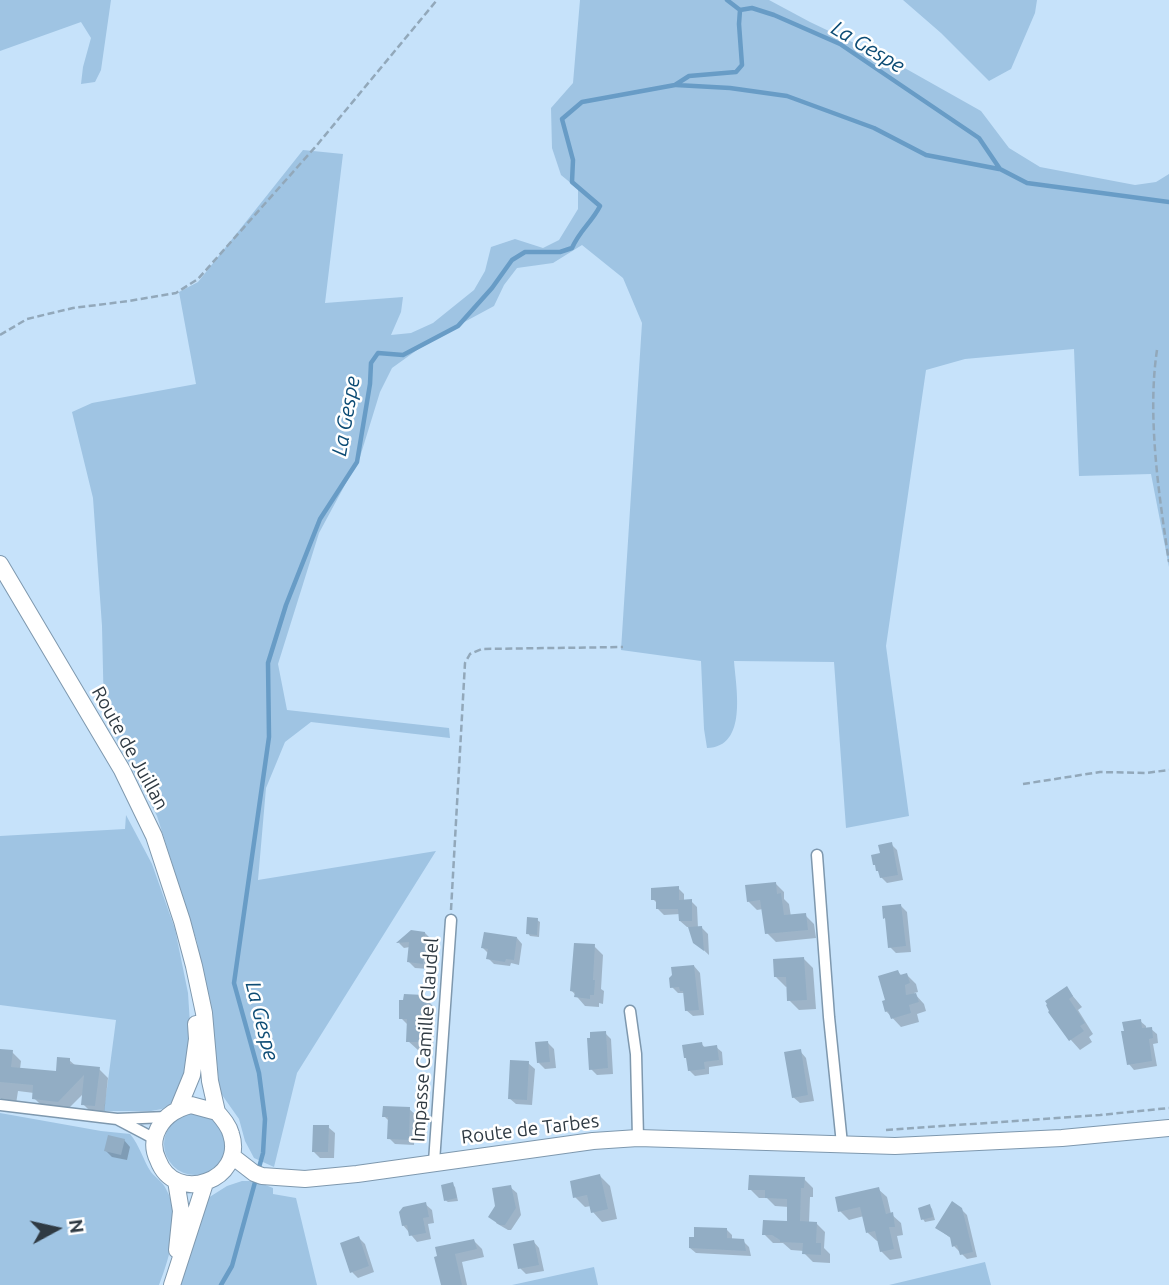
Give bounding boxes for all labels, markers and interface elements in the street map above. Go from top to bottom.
water label: La Gespe [827,15,909,79]
water label: La Gespe [327,374,365,458]
street label: Route de Juillan [87,682,173,814]
street label: Impasse Camille Claudel [406,937,444,1143]
water label: La Gespe [240,979,284,1063]
street label: Route de Tarbes [460,1109,600,1149]
north arrow [21,1194,91,1264]
text: N [65,1218,89,1235]

